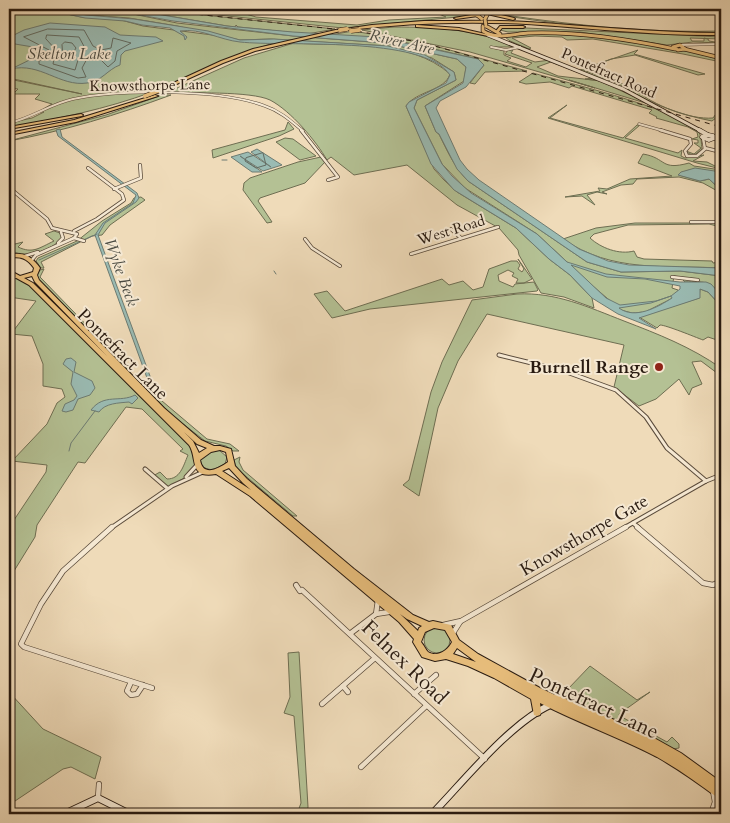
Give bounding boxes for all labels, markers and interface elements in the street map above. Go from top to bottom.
water label: River Aire [367,24,437,60]
water label: Skelton Lake [28,43,111,65]
street label: Pontefract Road [558,43,660,103]
street label: Knowsthorpe Lane [89,74,211,96]
street label: West Road [414,210,487,250]
water label: Wyke Beck [99,235,144,310]
street label: Pontefract Lane [71,303,174,406]
place label: Burnell Range [529,355,649,380]
marker: Burnell Range [653,361,665,373]
street label: Knowsthorpe Gate [516,489,653,582]
street label: Felnex Road [355,614,454,711]
street label: Pontefract Lane [524,661,663,746]

